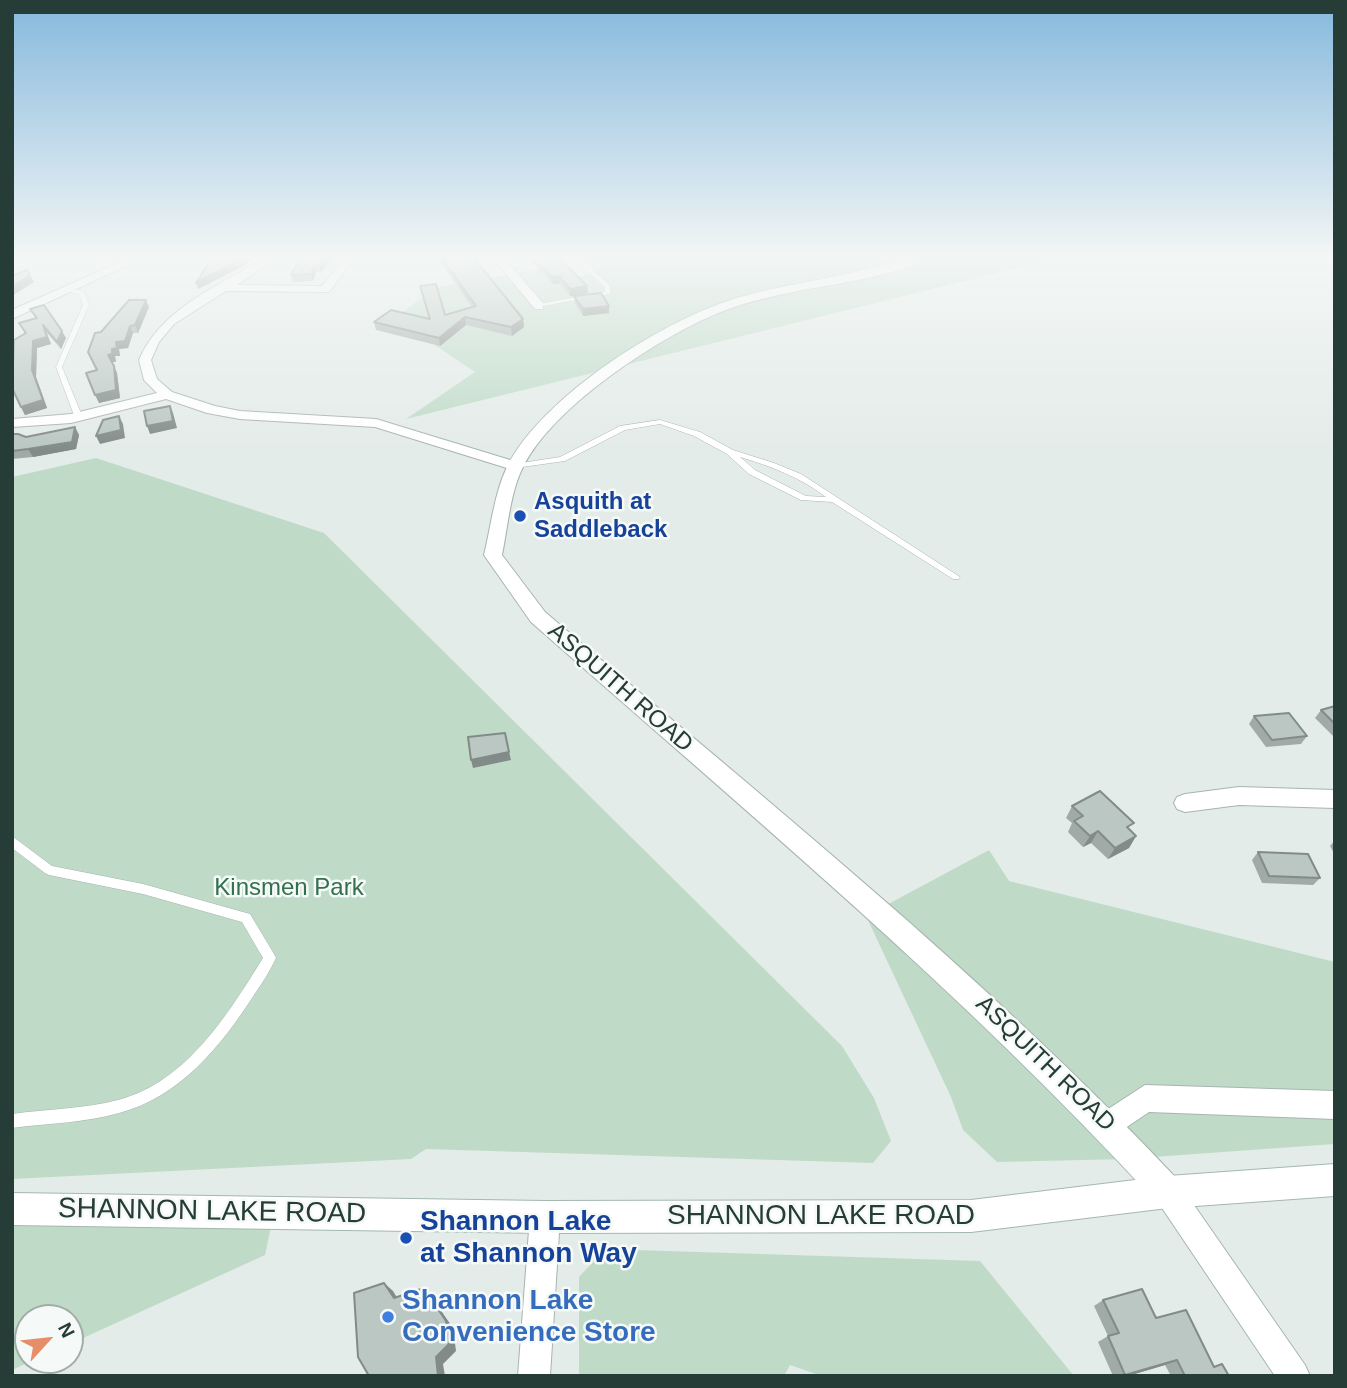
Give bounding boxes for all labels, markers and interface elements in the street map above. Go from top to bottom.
place label: Asquith at Saddleback [534,488,667,544]
marker: Asquith at Saddleback [512,508,528,524]
street label: ASQUITH ROAD [542,617,698,759]
park label: Kinsmen Park [214,874,364,902]
street label: ASQUITH ROAD [969,990,1121,1138]
street label: SHANNON LAKE ROAD [58,1193,366,1231]
street label: SHANNON LAKE ROAD [667,1199,975,1233]
place label: Shannon Lake at Shannon Way [420,1205,637,1271]
marker: Shannon Lake at Shannon Way [398,1230,414,1246]
place label: Shannon Lake Convenience Store [402,1284,656,1350]
north arrow [14,1304,84,1374]
marker: Shannon Lake Convenience Store [380,1309,396,1325]
text: N [54,1319,79,1341]

